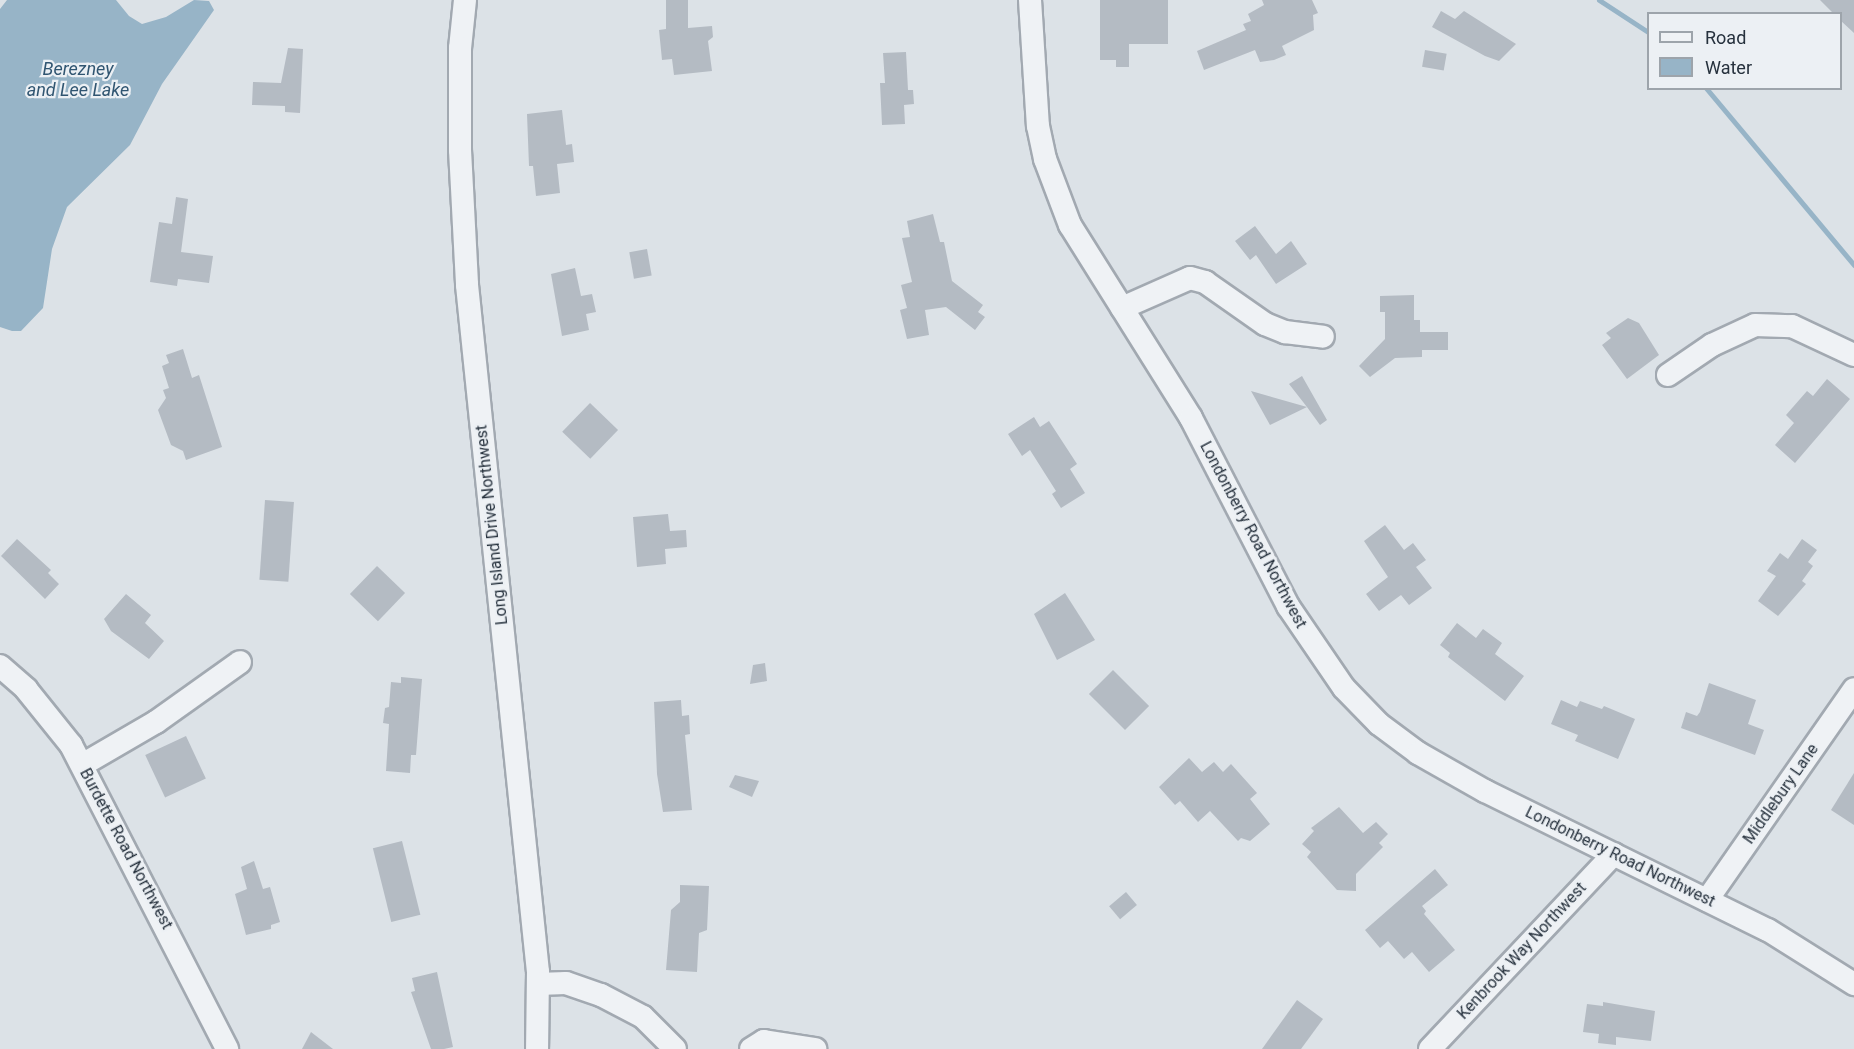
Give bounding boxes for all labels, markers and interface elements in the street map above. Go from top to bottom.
legend [1647,12,1842,90]
text: Road [1705,27,1746,48]
text: Water [1705,57,1752,78]
water label: Berezney and Lee Lake [27,59,129,101]
street label: Long Island Drive Northwest [472,424,512,626]
street label: Londonberry Road Northwest [1196,438,1310,632]
street label: Middlebury Lane [1739,740,1823,848]
street label: Burdette Road Northwest [75,765,177,933]
street label: Londonberry Road Northwest [1522,803,1718,911]
street label: Kenbrook Way Northwest [1454,879,1590,1023]

